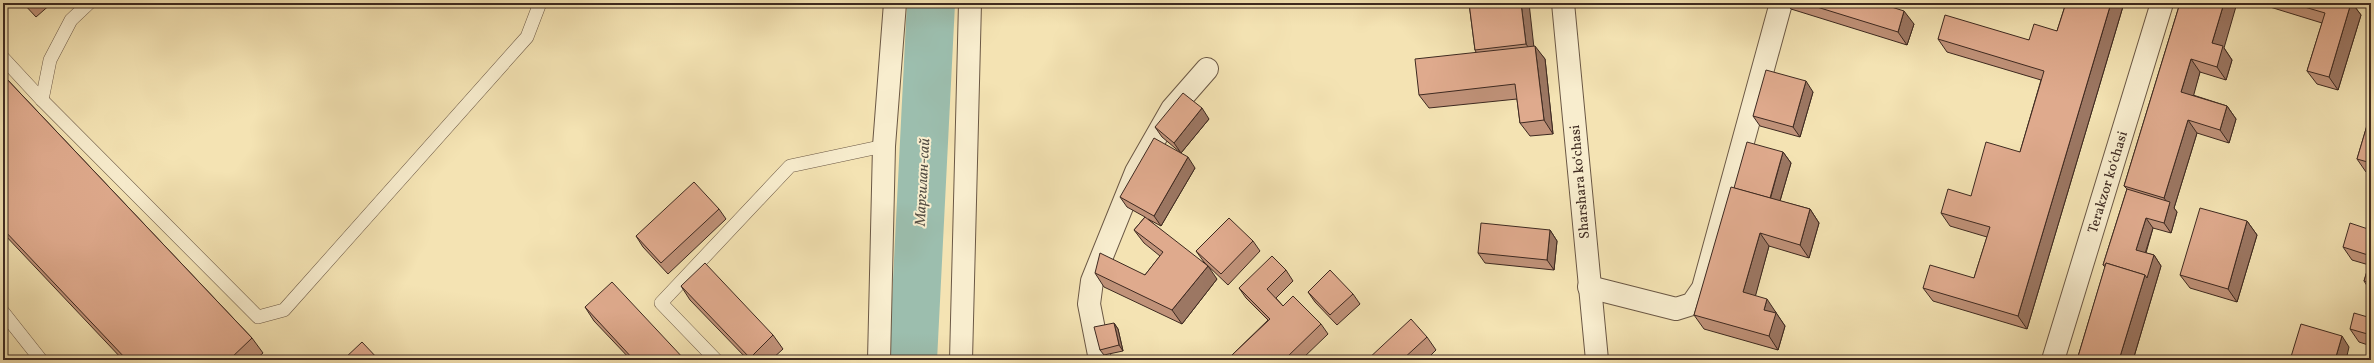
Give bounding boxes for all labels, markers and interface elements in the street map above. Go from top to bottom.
street label: Sharshara koʻchasi [1566,124,1595,240]
street label: Terakzor koʻchasi [2084,129,2133,236]
water label: Маргилан-сай [911,137,936,228]

